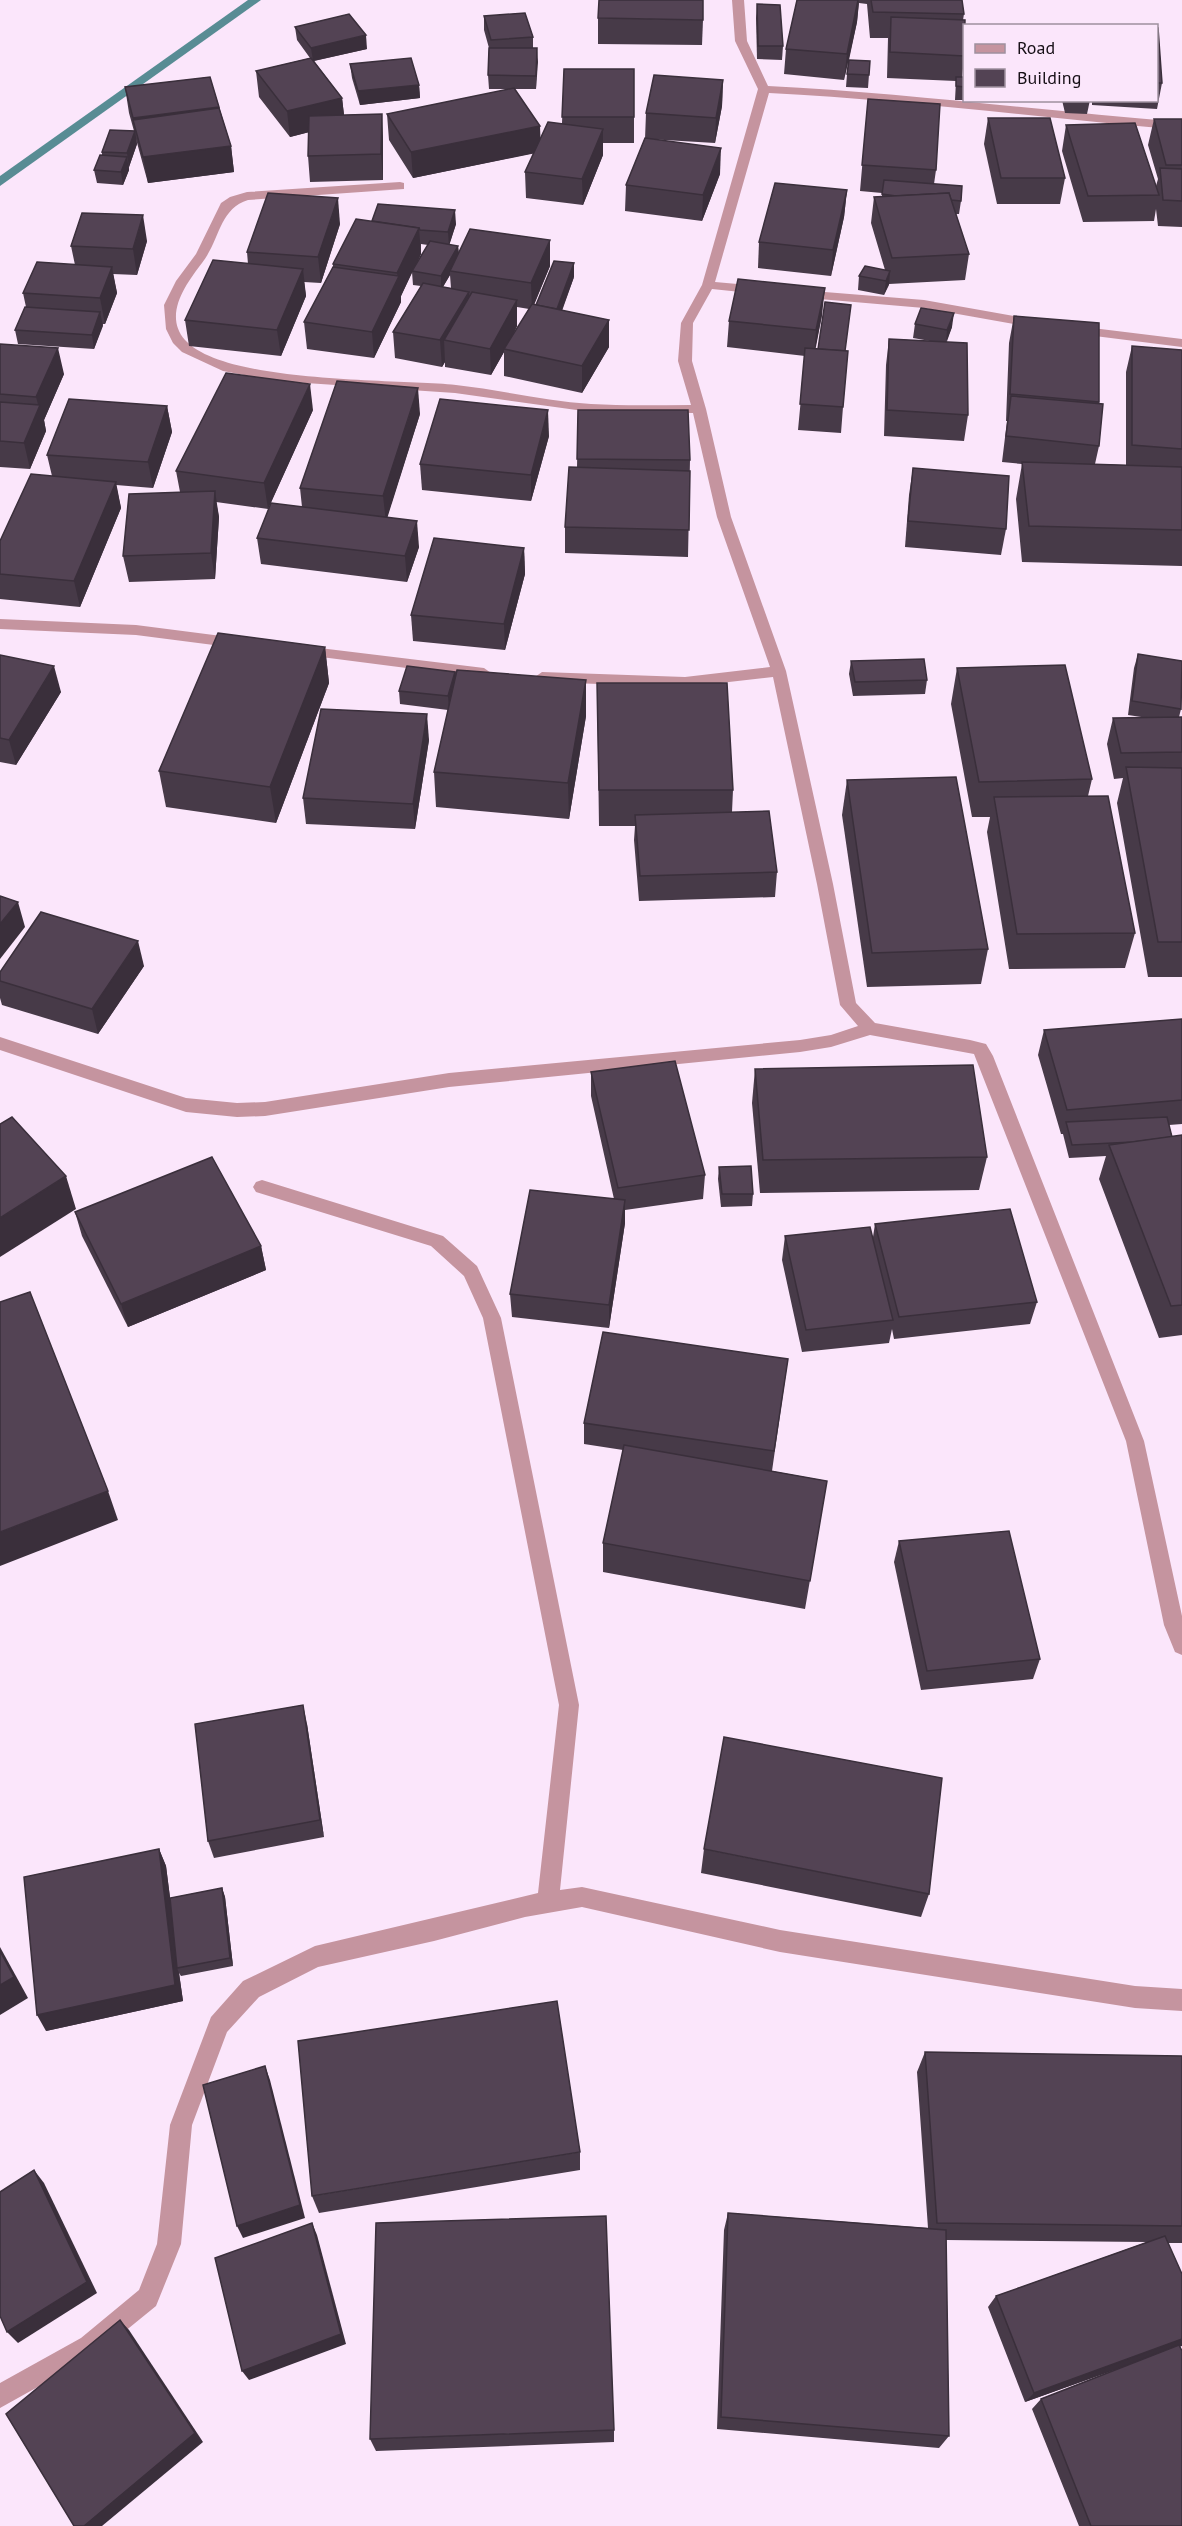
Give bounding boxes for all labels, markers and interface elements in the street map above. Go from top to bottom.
legend [963,24,1158,102]
text: Road [1017,36,1055,59]
text: Building [1017,66,1081,89]

